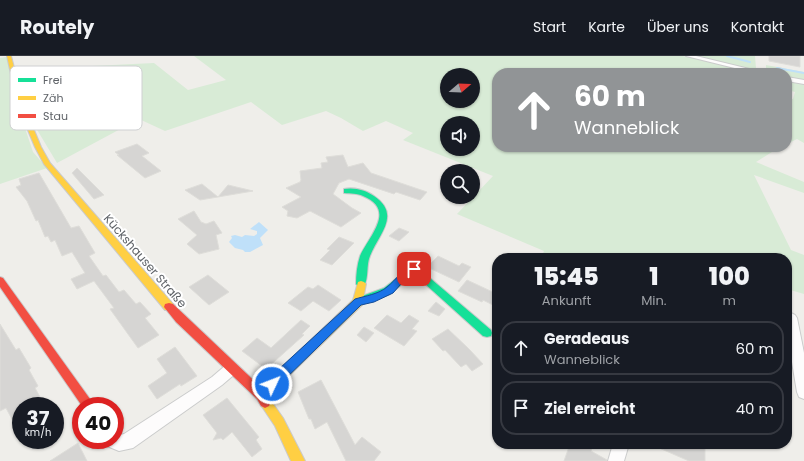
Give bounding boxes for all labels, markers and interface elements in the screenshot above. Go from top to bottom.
text: Routely [20,14,94,41]
text: Start [533,17,566,37]
text: Karte [588,17,625,37]
text: Über uns [647,17,709,37]
text: Kontakt [731,17,784,37]
legend [10,66,142,130]
north arrow [440,68,480,108]
map controls [440,68,480,204]
text: Frei [43,72,62,88]
text: 60 m [574,77,646,116]
icon: ahead [508,84,560,136]
text: Zäh [43,90,63,106]
text: Stau [43,108,68,124]
text: Wanneblick [574,115,679,140]
button: sound [440,116,480,156]
button: search [440,164,480,204]
street label: Kückshauser Straße [100,210,191,311]
pin [397,252,431,286]
icon: arrive [403,258,425,280]
text: 15:45 [534,260,599,293]
text: 1 [649,260,659,293]
text: 100 [709,260,750,293]
text: Ankunft [542,291,591,310]
text: Min. [641,291,667,310]
text: m [723,291,736,310]
text: Geradeaus [544,328,629,349]
icon: ahead [510,337,532,359]
text: 60 m [736,338,774,359]
text: Wanneblick [544,350,620,369]
position arrow [251,363,293,405]
speed limit sign: 40 [72,397,124,449]
icon: arrive [510,397,532,419]
text: Ziel erreicht [544,398,635,419]
text: 40 m [736,398,774,419]
text: 37 [27,404,49,432]
text: km/h [25,425,51,440]

